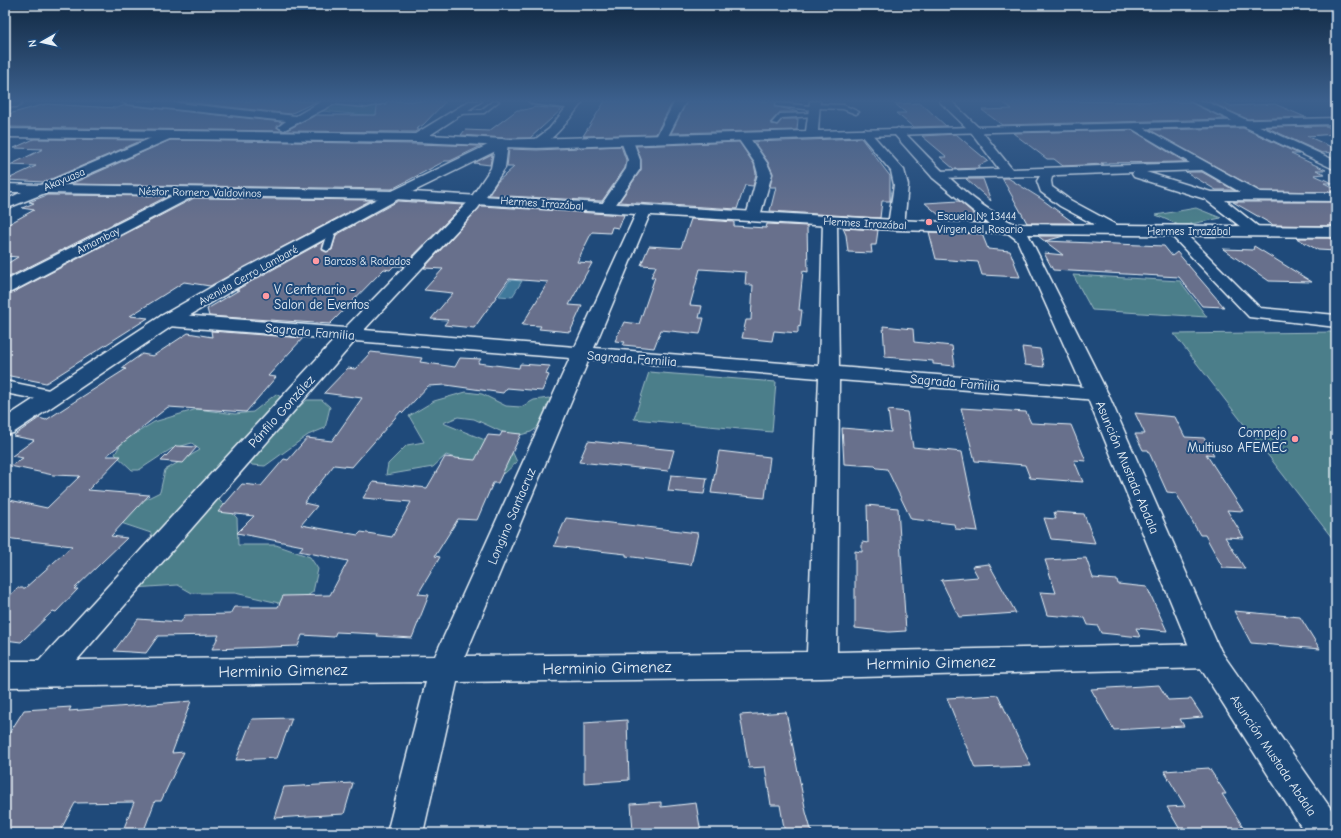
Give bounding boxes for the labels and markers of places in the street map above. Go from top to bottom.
place label: Escuela Nº 13444 Virgen del Rosario [937,210,1023,236]
marker: Escuela Nº 13444 Virgen del Rosario [924,217,934,227]
place label: Barcos & Rodados [324,255,411,268]
marker: Barcos & Rodados [311,256,321,266]
place label: V Centenario - Salon de Eventos [274,282,369,312]
marker: V Centenario - Salon de Eventos [261,291,271,301]
place label: Compejo Multiuso AFEMEC [1187,425,1287,455]
marker: Compejo Multiuso AFEMEC [1290,434,1300,444]

